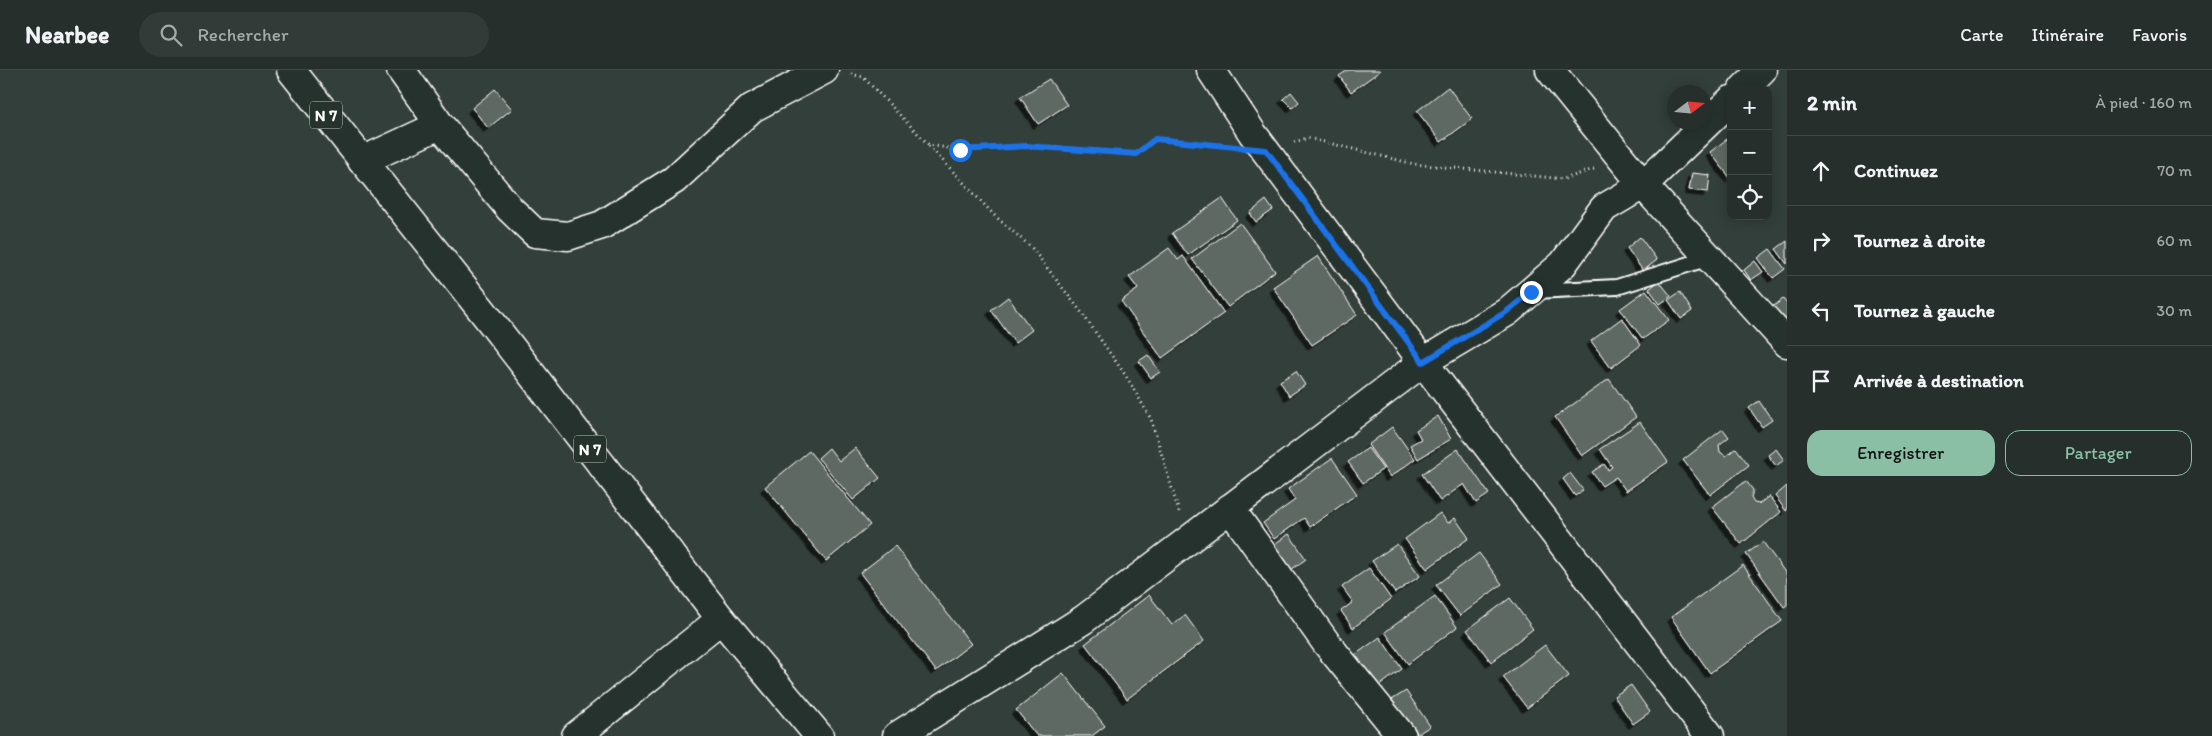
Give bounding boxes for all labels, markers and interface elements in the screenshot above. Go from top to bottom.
search box [139,12,489,57]
text: Nearbee [25,20,109,49]
icon: search [157,21,185,49]
text: Rechercher [197,23,288,46]
text: Carte [1960,24,2004,46]
text: Itinéraire [2032,24,2104,46]
text: Favoris [2132,24,2187,46]
north arrow [1667,85,1712,130]
map controls [1727,85,1772,220]
button: + [1727,85,1772,130]
text: 2 min [1807,90,1857,115]
text: À pied · 160 m [2096,93,2192,112]
road number: N 7 [310,102,342,128]
button: − [1727,130,1772,175]
route start [949,139,972,162]
icon: ahead [1807,157,1835,185]
text: Continuez [1854,159,1938,182]
text: 70 m [2157,161,2192,180]
button: locate [1727,175,1772,220]
icon: right [1807,227,1835,255]
text: Tournez à droite [1854,229,1986,252]
text: 60 m [2157,231,2192,250]
route end [1520,281,1543,304]
icon: left [1807,297,1835,325]
text: Tournez à gauche [1854,299,1995,322]
text: 30 m [2156,301,2192,320]
icon: arrive [1807,367,1835,395]
text: Arrivée à destination [1854,369,2024,392]
button: Enregistrer [1807,430,1995,476]
button: Partager [2005,430,2192,476]
road number: N 7 [574,436,606,462]

